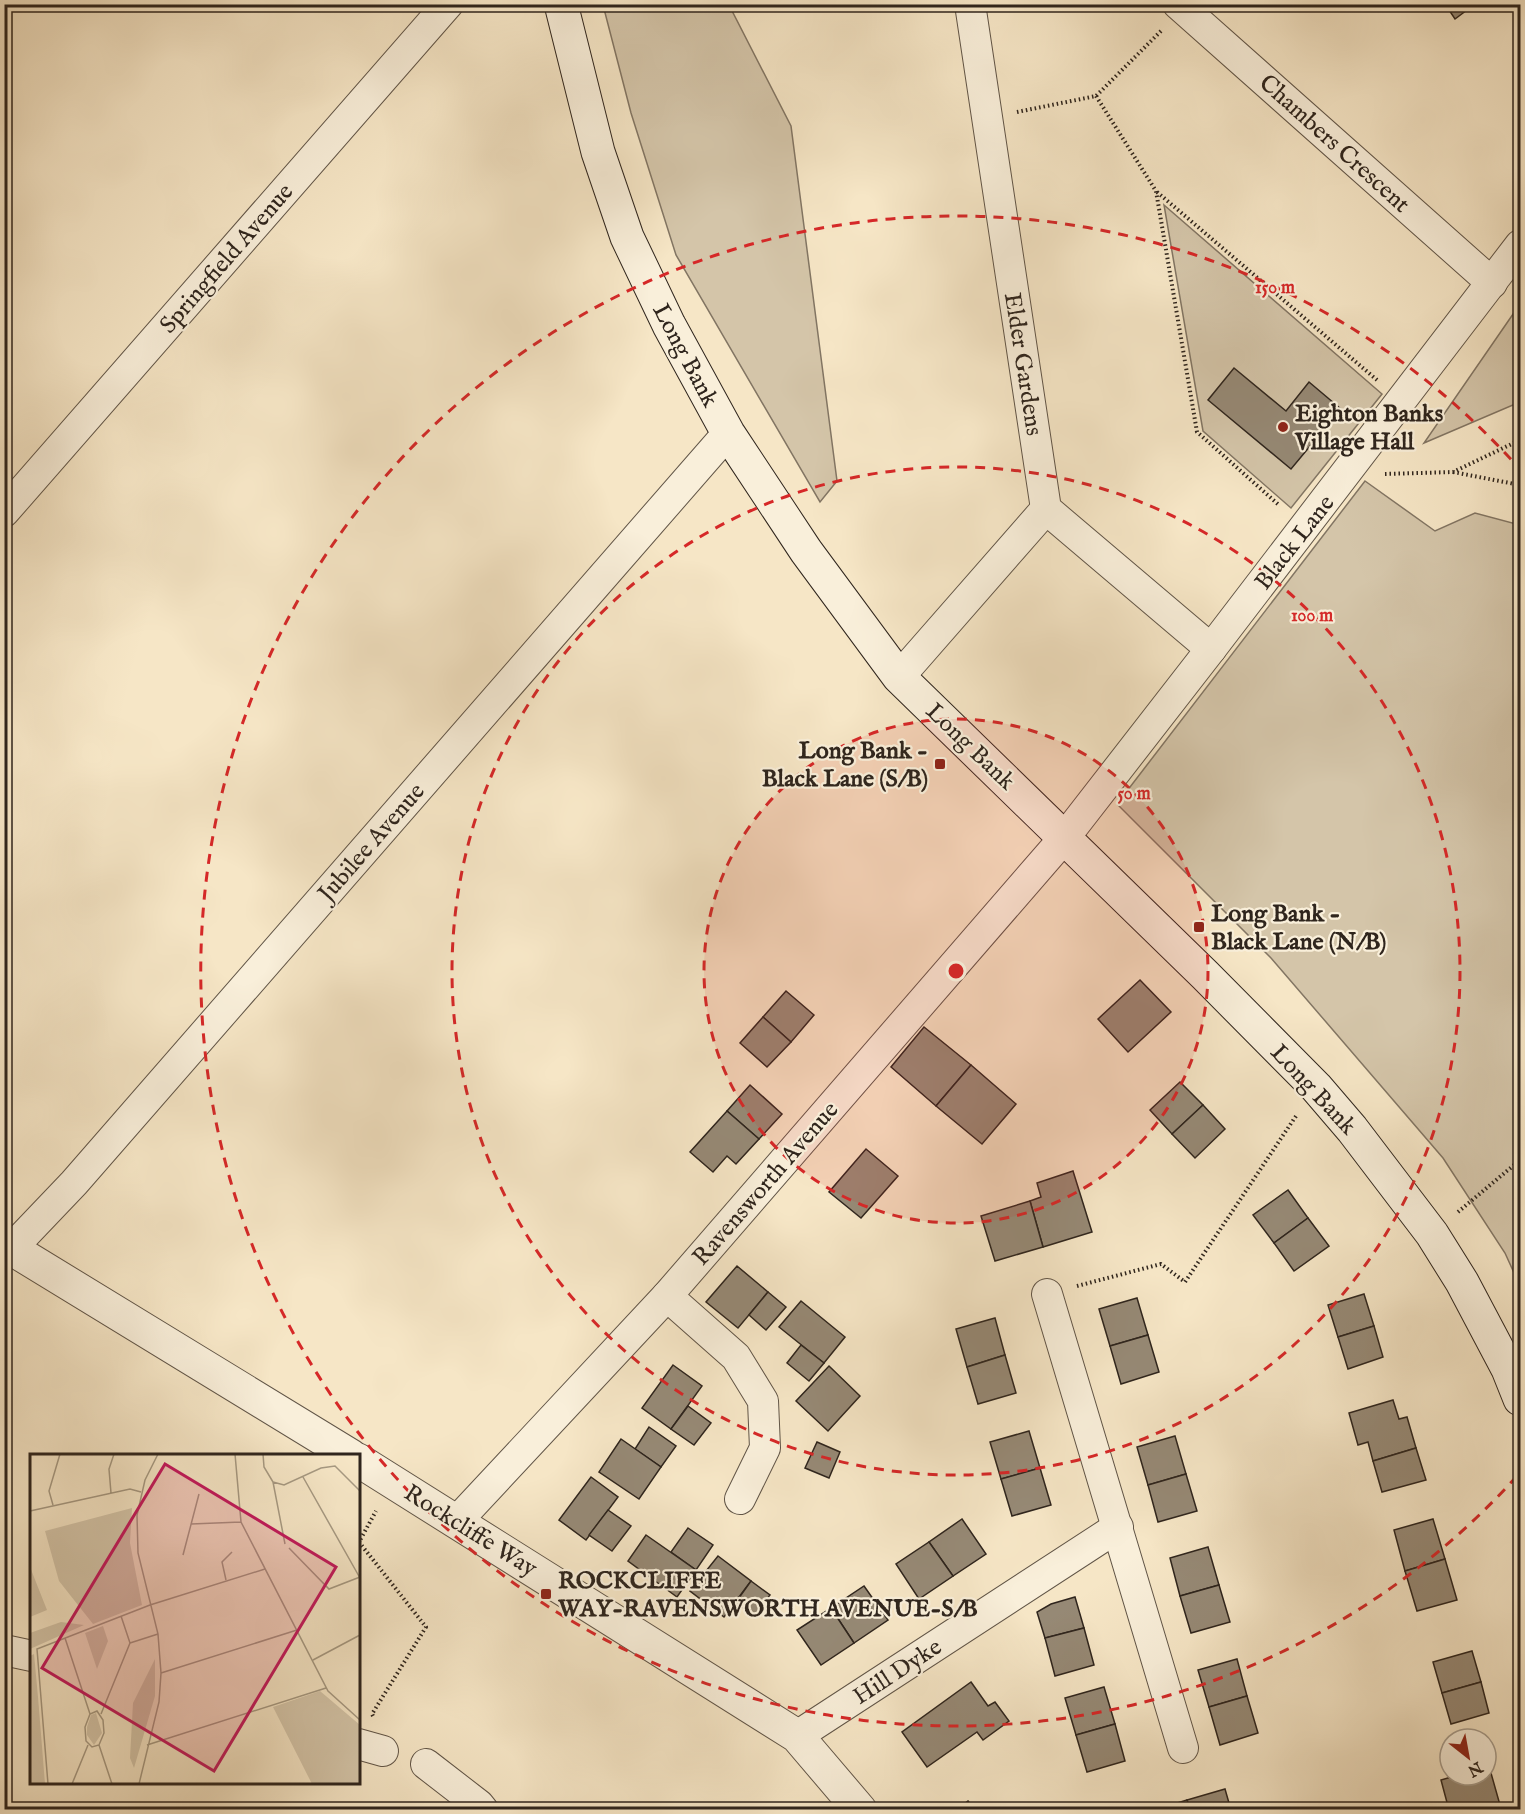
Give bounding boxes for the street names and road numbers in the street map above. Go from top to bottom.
street label: Chambers Crescent [1252,68,1416,220]
street label: Springfield Avenue [153,177,301,341]
street label: Elder Gardens [996,291,1049,438]
street label: Long Bank [644,299,725,413]
street label: Black Lane [1248,489,1342,597]
street label: Long Bank [919,697,1022,798]
street label: Jubilee Avenue [310,777,432,911]
street label: Long Bank [1263,1038,1363,1142]
street label: Ravensworth Avenue [686,1095,846,1273]
street label: Rockcliffe Way [398,1478,543,1585]
street label: Hill Dyke [848,1632,948,1712]

